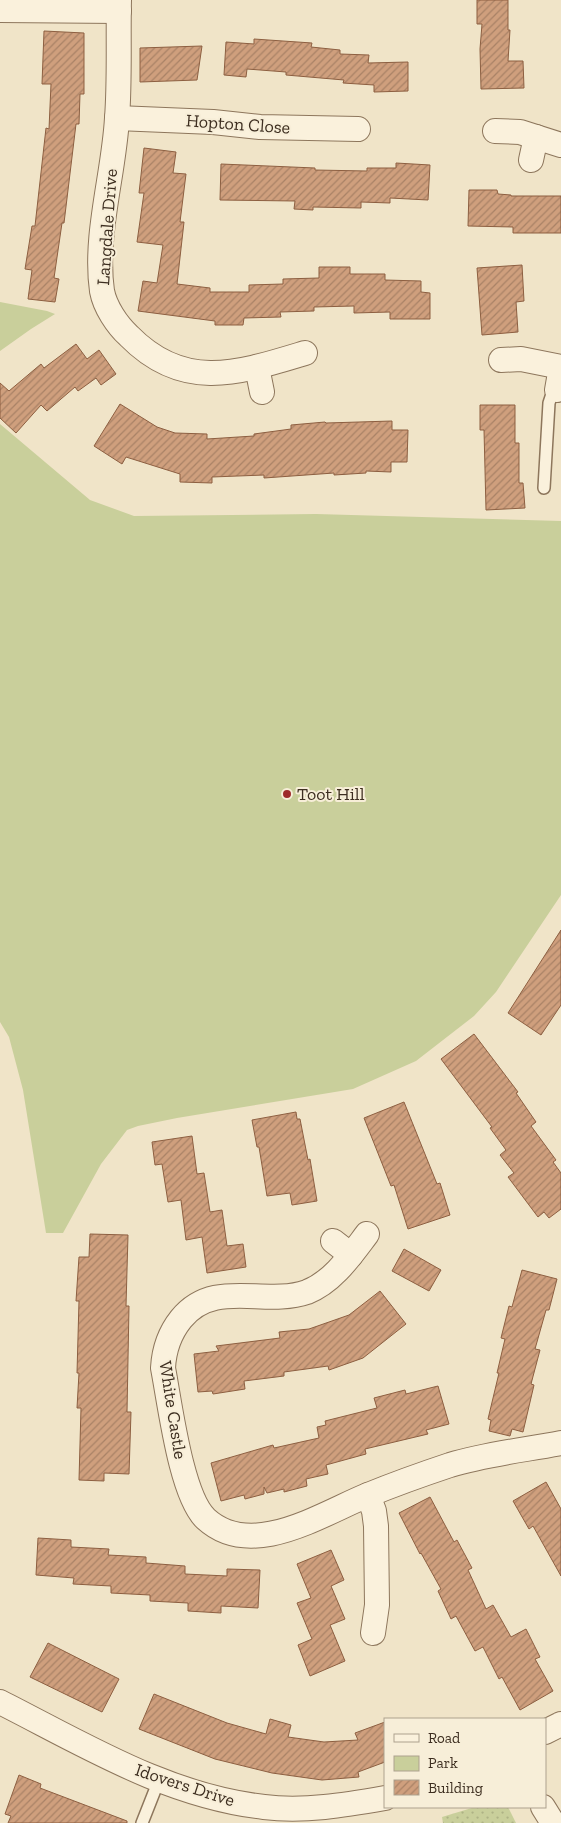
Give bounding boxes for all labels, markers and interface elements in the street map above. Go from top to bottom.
street label: Hopton Close [185,109,291,139]
street label: Langdale Drive [92,168,122,286]
place label: Toot Hill [297,783,365,805]
marker: Toot Hill [281,788,293,800]
street label: White Castle [154,1359,192,1461]
legend [384,1718,546,1808]
text: Road [428,1729,461,1747]
text: Park [428,1754,458,1772]
street label: Idovers Drive [132,1759,238,1811]
text: Building [428,1779,483,1797]

